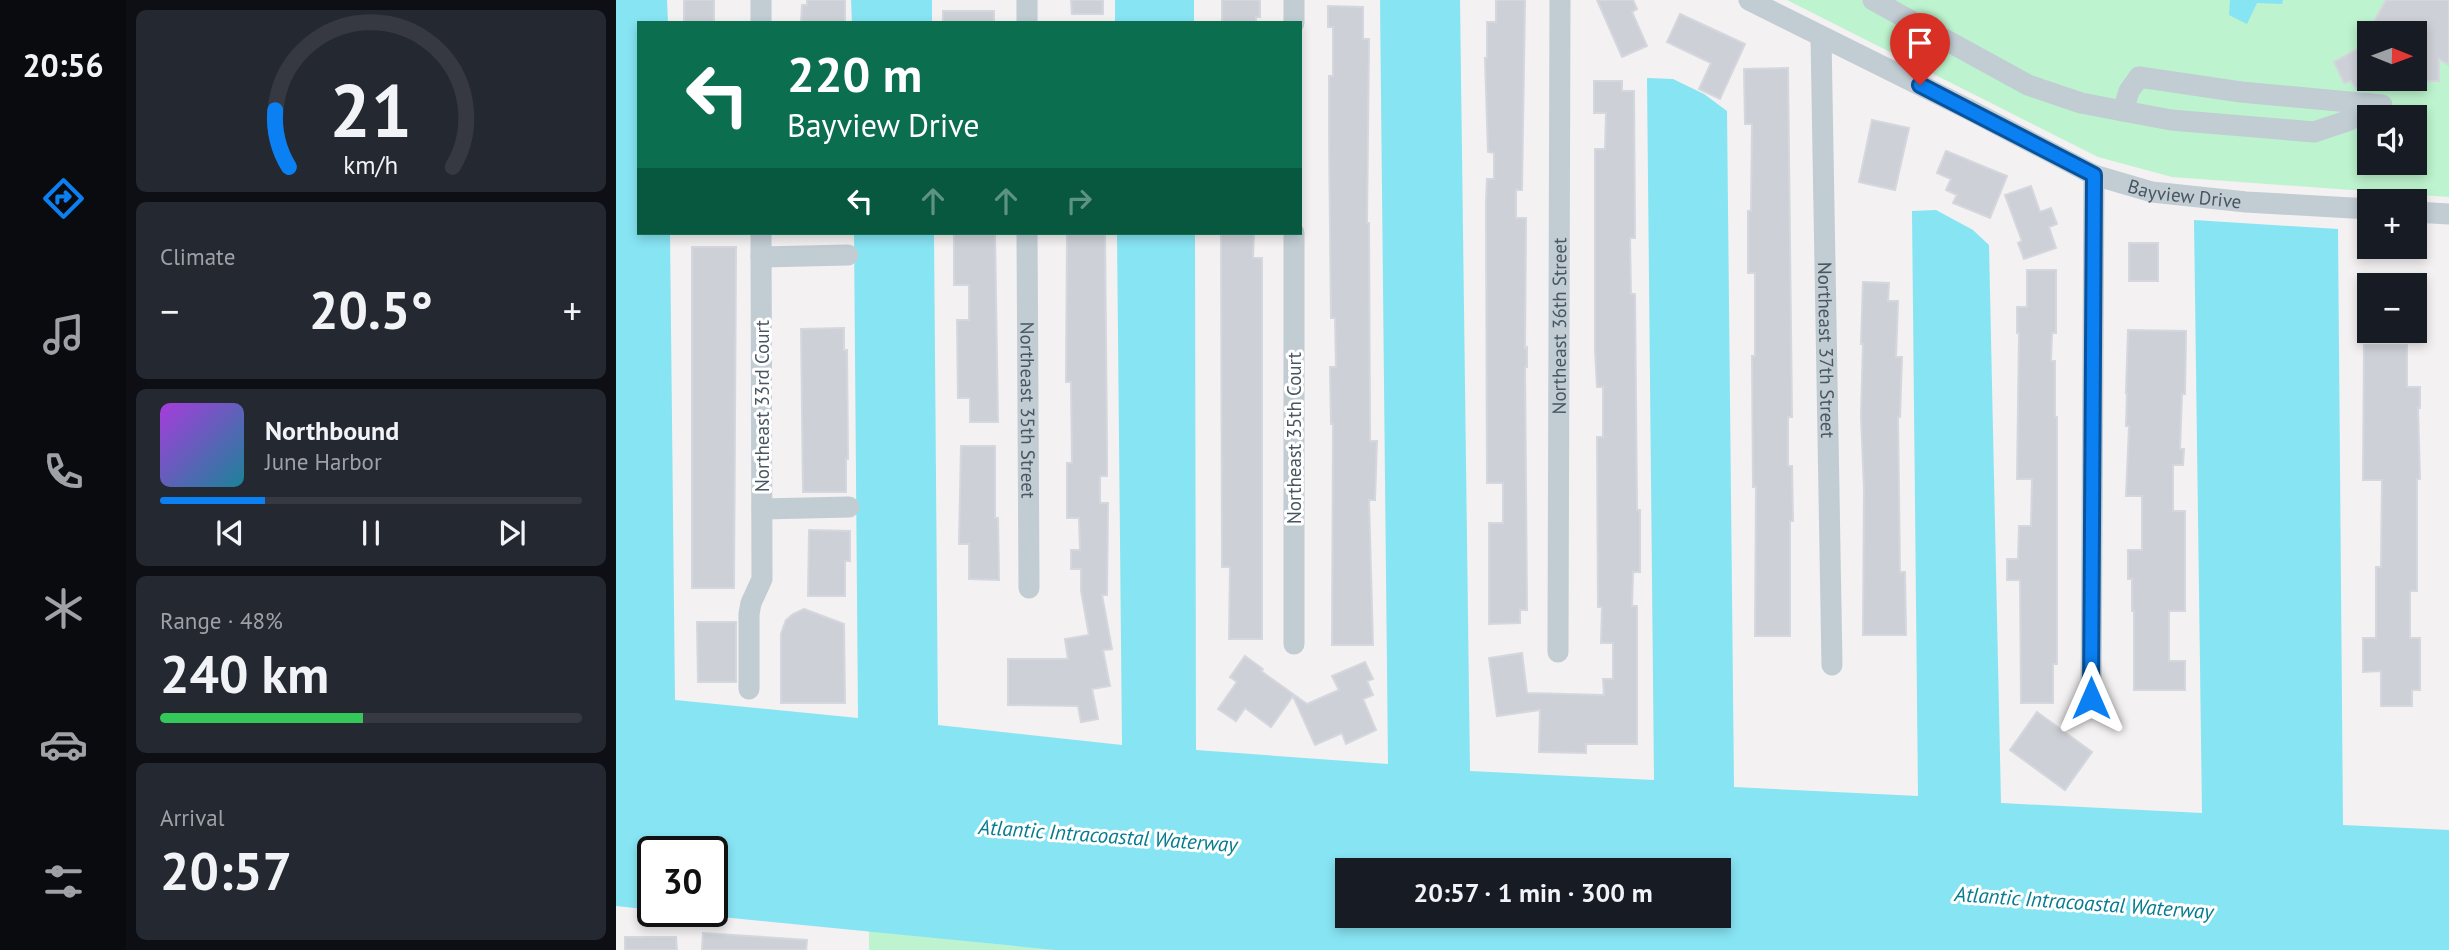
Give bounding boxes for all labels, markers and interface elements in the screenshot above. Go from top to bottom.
pin [1890,13,1950,85]
north arrow [2357,21,2427,91]
map controls [2357,21,2427,343]
icon: arrive [1901,24,1939,62]
text: 220 m [787,42,922,106]
text: 20:56 [22,44,104,86]
icon: left [672,49,763,140]
text: 21 [330,63,412,157]
text: Bayview Drive [787,104,980,146]
button: sound [2357,105,2427,175]
text: km/h [344,149,398,181]
icon: directions [39,174,88,223]
street label: Bayview Drive [2125,174,2243,213]
icon: left [841,182,879,220]
icon: ahead [914,182,952,220]
icon: ahead [987,182,1025,220]
icon: right [1060,182,1098,220]
button: + [2357,189,2427,259]
street label: Northeast 36th Street [1547,237,1571,414]
text: Climate [160,242,235,271]
street label: Northeast 37th Street [1813,262,1840,439]
button: − [2357,273,2427,343]
text: 20.5° [309,276,433,343]
text: − [160,286,179,335]
text: + [563,286,582,335]
icon: music [39,310,88,359]
street label: Northeast 33rd Court [750,319,774,492]
street label: Northeast 35th Street [1015,322,1040,499]
street label: Northeast 35th Court [1282,351,1306,524]
text: Northbound [265,414,399,447]
icon: phone [39,447,88,496]
text: June Harbor [265,447,382,476]
icon: previous [211,514,249,552]
icon: pause [352,514,390,552]
icon: next [493,514,531,552]
icon: climate [39,584,88,633]
text: Range · 48% [160,606,283,635]
text: 240 km [160,640,329,707]
position arrow [2054,661,2128,735]
icon: car [39,720,88,769]
text: Arrival [160,803,224,832]
water label: Atlantic Intracoastal Waterway [977,813,1240,858]
speed limit sign: 30 [637,836,728,927]
text: 20:57 [160,837,292,904]
icon: filters [39,857,88,906]
text: 20:57 · 1 min · 300 m [1413,876,1653,909]
water label: Atlantic Intracoastal Waterway [1953,880,2216,925]

